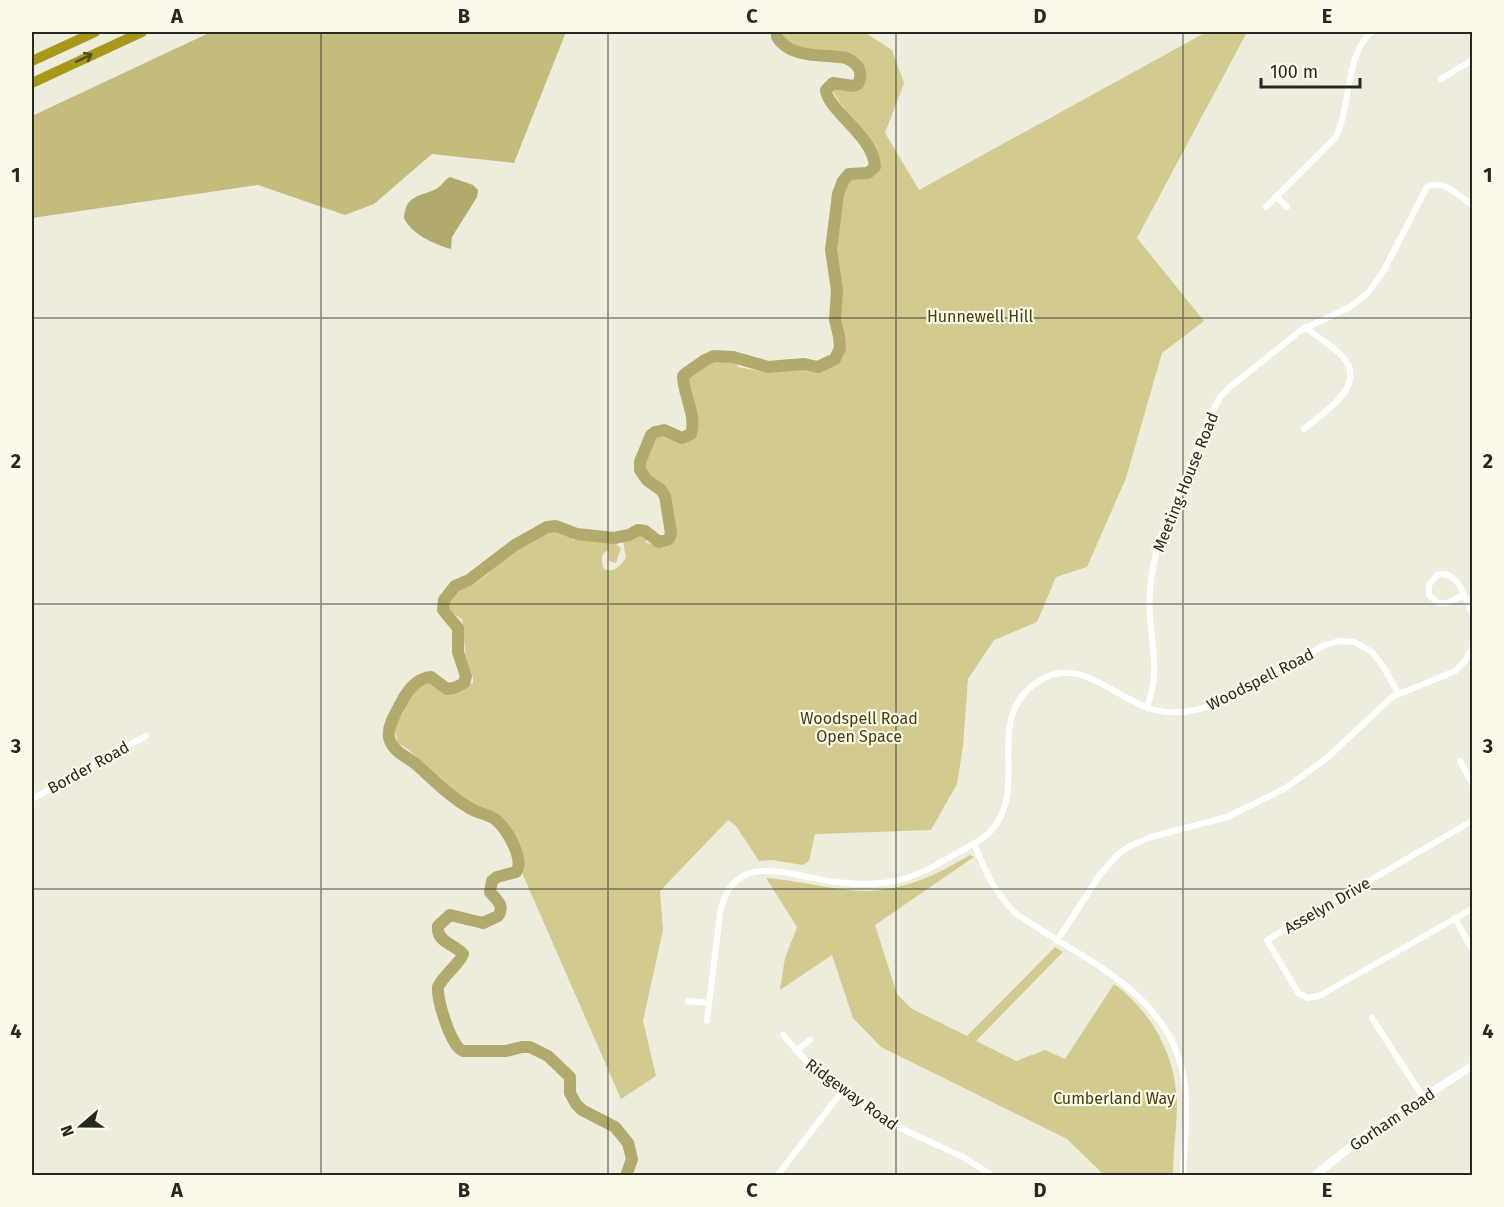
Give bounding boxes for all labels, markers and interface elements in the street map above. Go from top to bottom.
text: A [170,4,184,28]
text: B [458,4,470,28]
text: C [746,4,758,28]
text: D [1033,4,1047,28]
text: E [1322,4,1332,28]
scale bar [1261,51,1360,89]
one-way arrow [75,52,93,64]
text: 100 m [1270,61,1318,83]
text: 1 [11,163,21,187]
text: 1 [1483,163,1493,187]
park label: Hunnewell Hill [927,307,1033,326]
street label: Meeting House Road [1149,410,1222,555]
text: 2 [11,449,21,473]
text: 2 [1483,449,1493,473]
street label: Woodspell Road [1204,644,1317,715]
park label: Woodspell Road Open Space [800,709,918,746]
text: 3 [10,734,21,758]
text: 3 [1482,734,1493,758]
street label: Border Road [44,737,132,798]
street label: Asselyn Drive [1281,873,1374,938]
text: 4 [10,1019,22,1043]
text: 4 [1482,1019,1494,1043]
street label: Ridgeway Road [802,1055,902,1134]
street label: Gorham Road [1346,1084,1438,1155]
park label: Cumberland Way [1053,1089,1175,1108]
north arrow [51,1096,111,1156]
text: N [57,1123,78,1139]
text: A [170,1178,184,1202]
text: B [458,1178,470,1202]
text: C [746,1178,758,1202]
text: D [1033,1178,1047,1202]
text: E [1322,1178,1332,1202]

